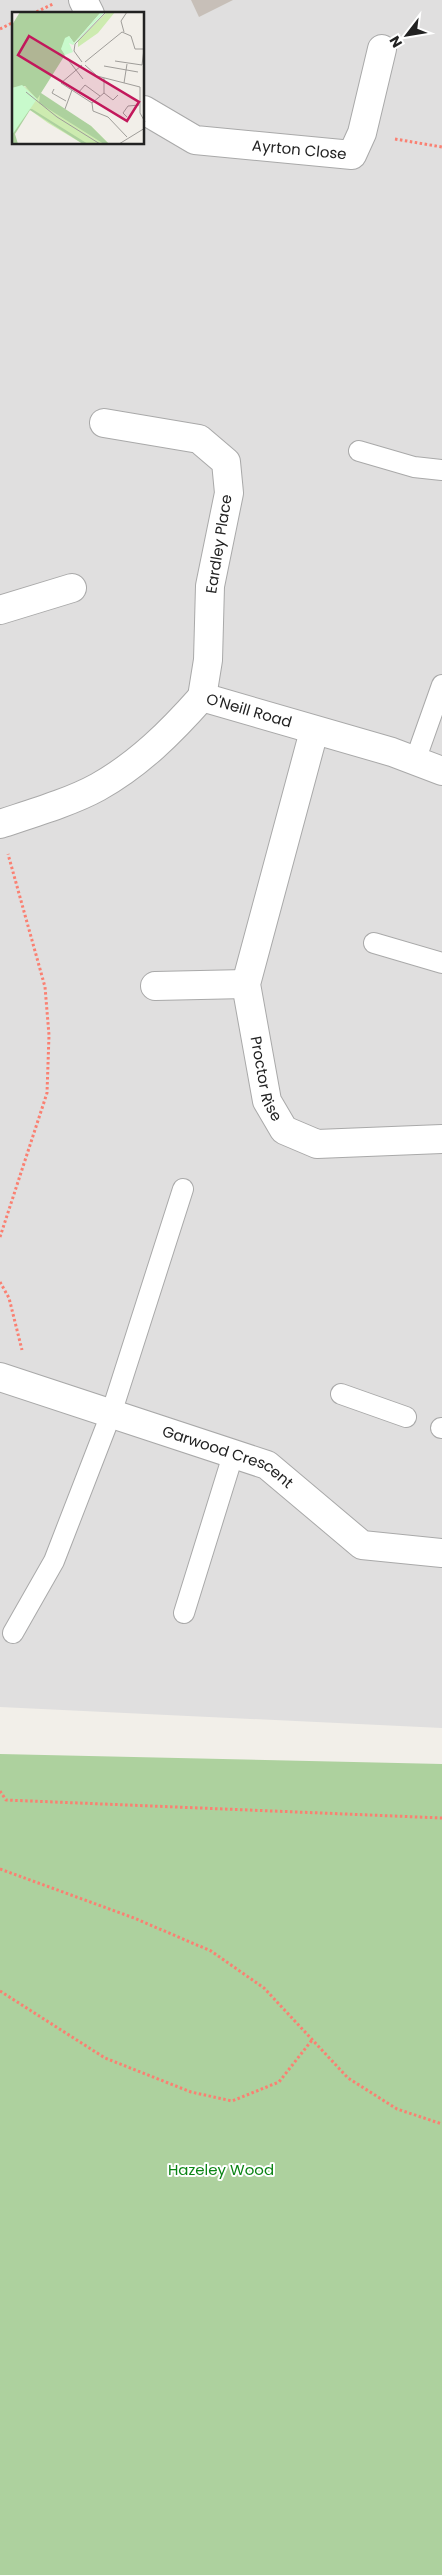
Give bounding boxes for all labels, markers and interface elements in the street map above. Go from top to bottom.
north arrow [382,10,432,60]
inset map [12,12,145,145]
text: N [385,32,407,51]
street label: Ayrton Close [251,135,348,164]
street label: Eardley Place [200,493,237,595]
street label: O'Neill Road [204,688,294,732]
street label: Proctor Rise [246,1034,288,1125]
street label: Garwood Crescent [160,1420,298,1493]
park label: Hazeley Wood [168,2159,274,2180]

